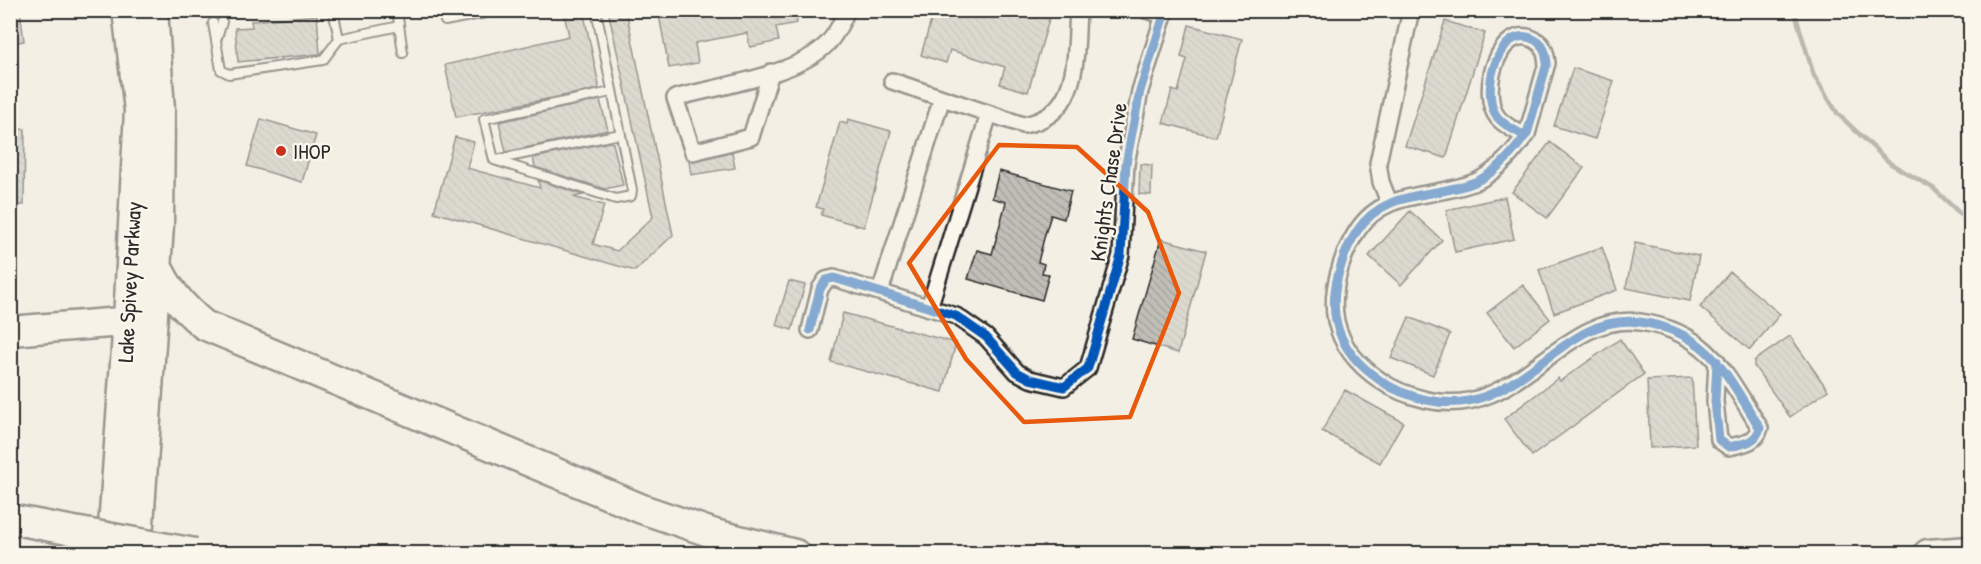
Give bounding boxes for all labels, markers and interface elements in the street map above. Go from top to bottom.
street label: Knights Chase Drive [1082,100,1134,263]
place label: IHOP [293,136,331,166]
marker: IHOP [274,144,288,158]
street label: Lake Spivey Parkway [110,201,148,363]

